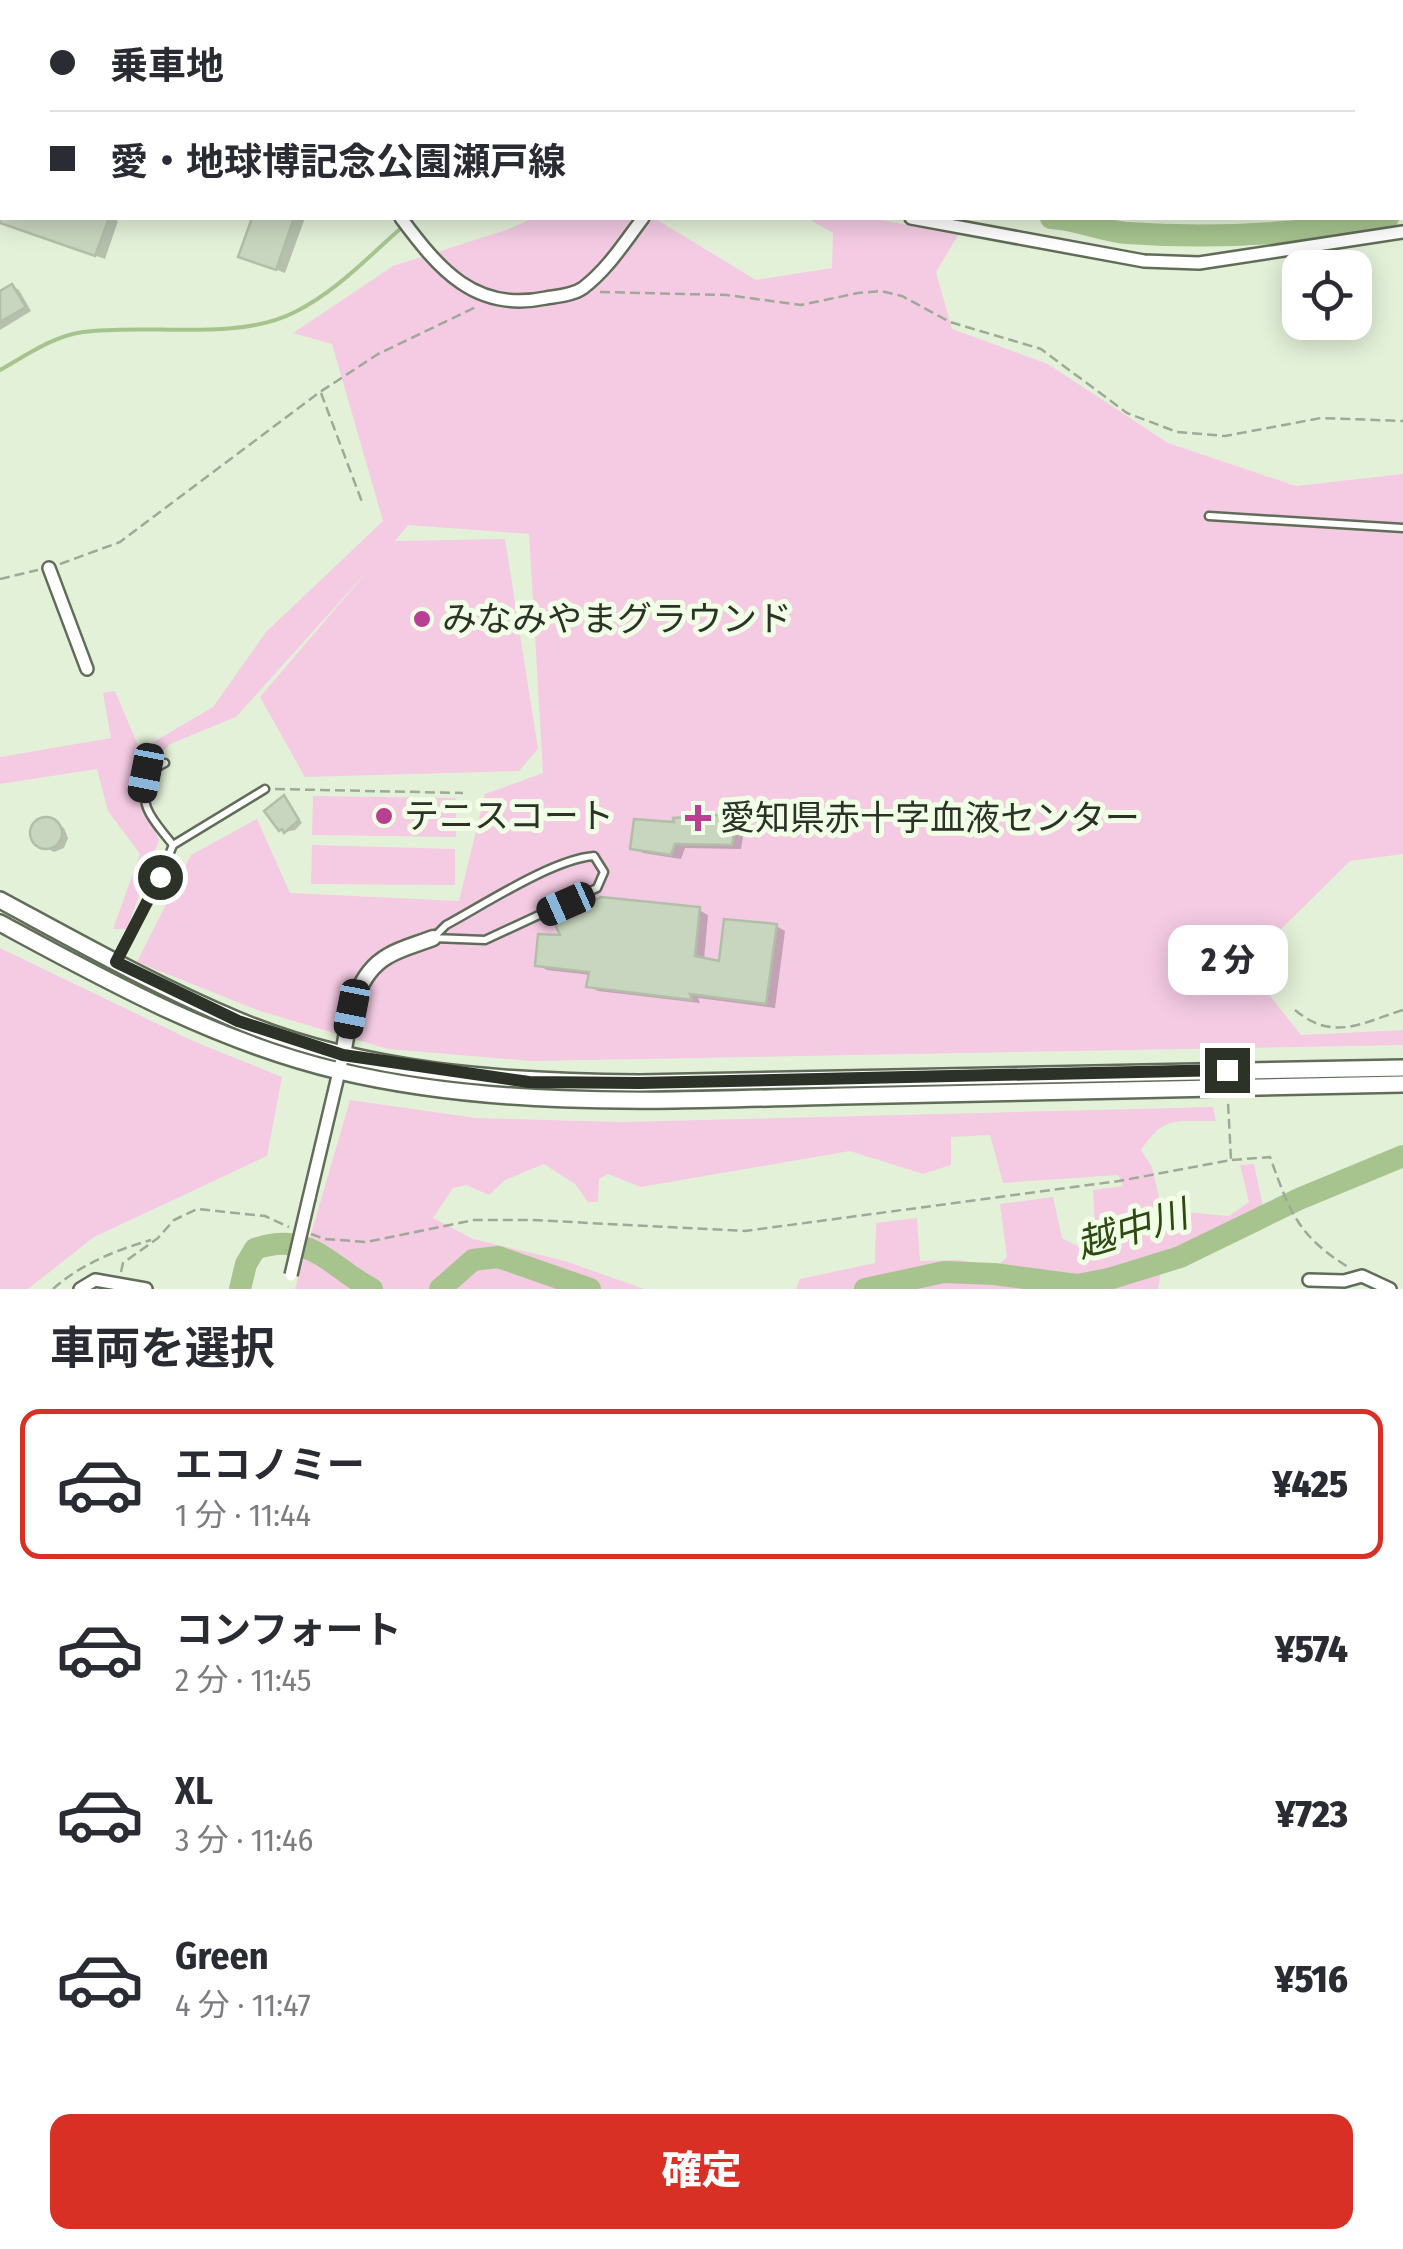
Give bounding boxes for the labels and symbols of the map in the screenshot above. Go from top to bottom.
place label: みなみやまグラウンド [442,598,792,640]
marker: みなみやまグラウンド [411,608,433,630]
car [126,741,166,805]
place label: テニスコート [404,795,614,837]
place label: 愛知県赤十字血液センター [720,797,1140,839]
marker: テニスコート [373,805,395,827]
marker: 愛知県赤十字血液センター [685,805,711,831]
route start [138,855,183,900]
car [532,878,600,930]
callout: 2 分 [1167,925,1287,995]
car [332,977,372,1041]
route end [1205,1048,1250,1093]
water label: 越中川 [1071,1189,1197,1268]

